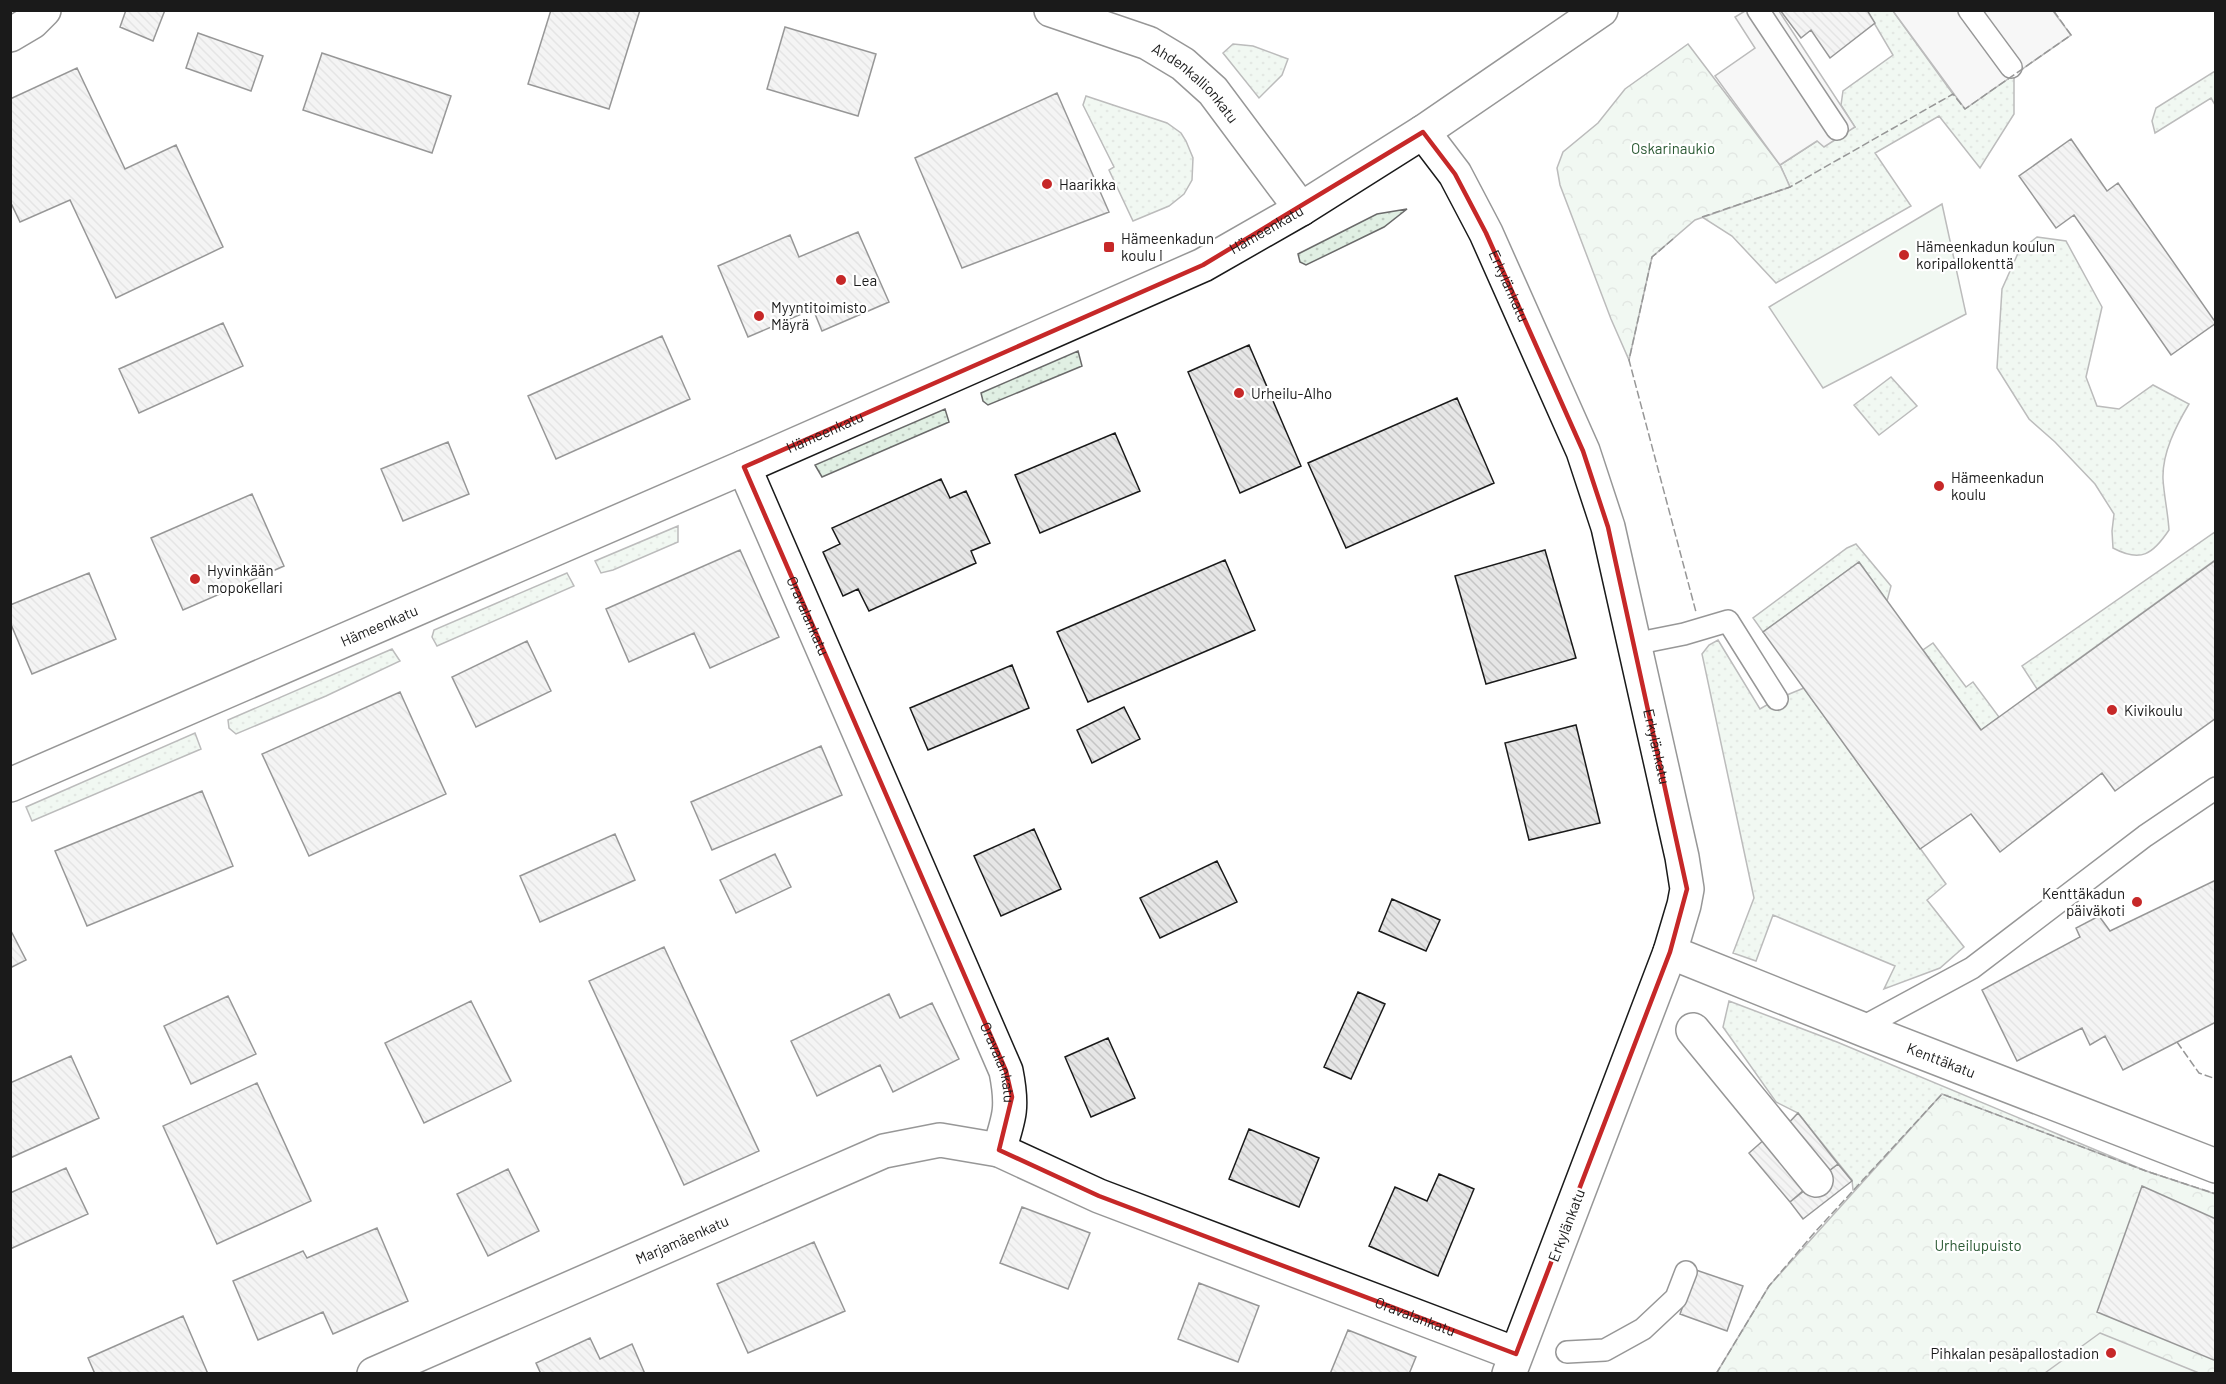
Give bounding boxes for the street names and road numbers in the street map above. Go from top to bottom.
street label: Ahdenkallionkatu [1149,39,1243,126]
street label: Hämeenkatu [1226,201,1306,257]
street label: Erkylänkatu [1486,247,1533,324]
street label: Hämeenkatu [783,407,866,456]
street label: Oravalankatu [783,573,834,658]
street label: Hämeenkatu [337,601,420,650]
street label: Erkylänkatu [1640,707,1674,786]
street label: Oravalankatu [977,1019,1019,1103]
street label: Kenttäkatu [1904,1038,1978,1081]
street label: Erkylänkatu [1544,1186,1588,1264]
street label: Marjamäenkatu [633,1211,731,1268]
street label: Oravalankatu [1373,1292,1458,1339]

